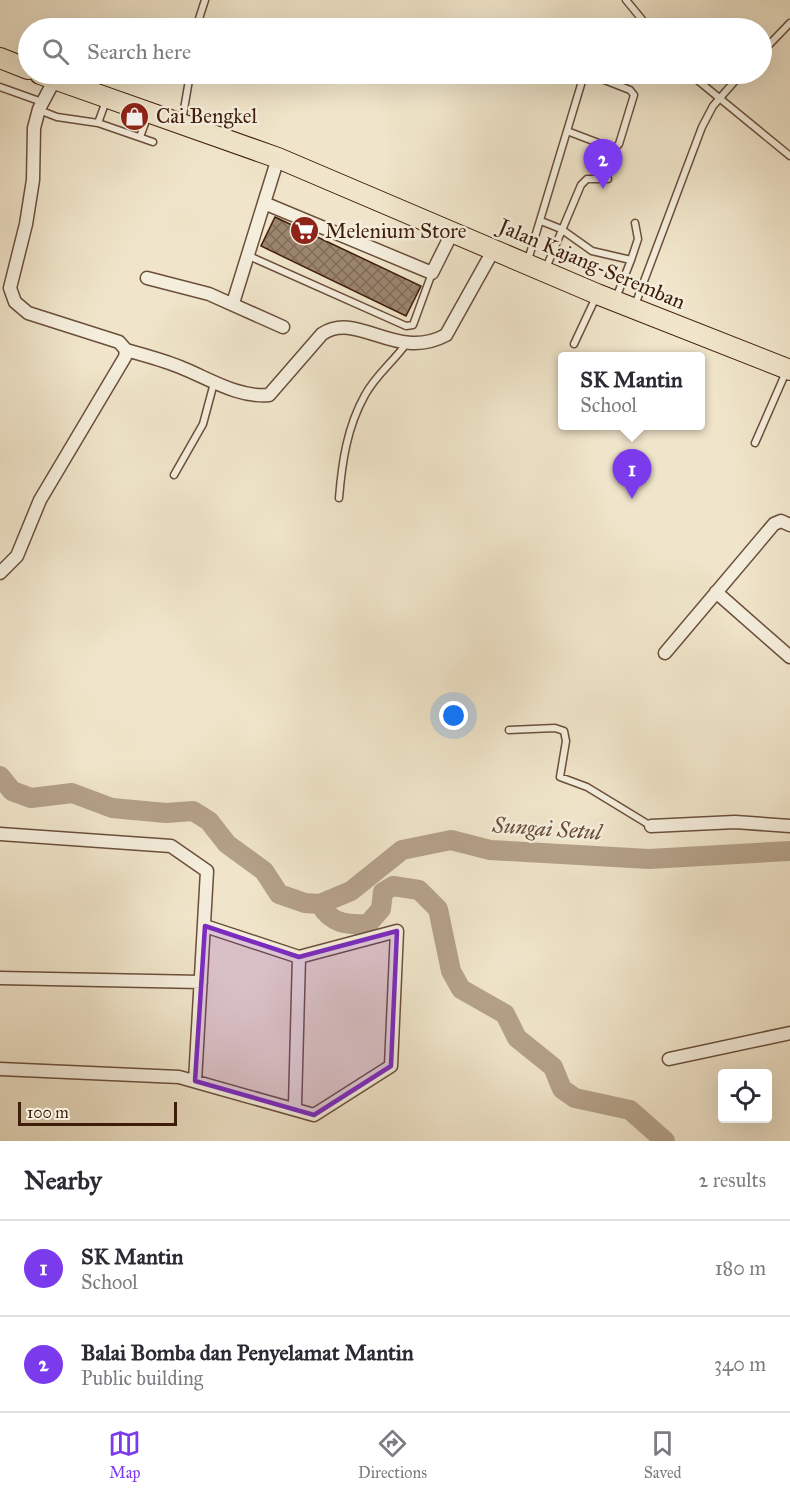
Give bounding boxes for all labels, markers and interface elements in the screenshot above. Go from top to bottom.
search box [18,18,772,84]
icon: search [39,35,72,68]
text: Search here [87,38,191,65]
shop icon: Cai Bengkel [119,100,151,132]
place label: Cai Bengkel [156,103,258,129]
pin: 2 [584,140,622,189]
street label: Jalan Kajang-Seremban [493,212,689,315]
supermarket icon: Melenium Store [288,215,320,247]
place label: Melenium Store [325,218,467,244]
popup [558,352,705,430]
text: SK Mantin [580,366,683,393]
text: School [580,393,637,417]
pin: 1 [612,450,652,499]
your location [439,701,468,730]
water label: Sungai Setul [491,811,605,846]
map controls [718,1069,772,1123]
button: locate [718,1069,772,1123]
scale bar [18,1099,177,1126]
text: 100 m [27,1103,69,1122]
text: Nearby [24,1164,102,1196]
text: 2 results [698,1168,766,1192]
text: SK Mantin [81,1243,184,1270]
text: 1 [40,1256,47,1280]
text: 180 m [715,1256,766,1280]
text: School [81,1270,138,1294]
text: Balai Bomba dan Penyelamat Mantin [81,1339,414,1366]
text: 2 [39,1352,48,1376]
text: 340 m [714,1352,766,1376]
text: Public building [81,1366,203,1390]
tab: Map [108,1427,141,1482]
tab: Directions [358,1427,427,1482]
tab: Saved [644,1427,682,1482]

